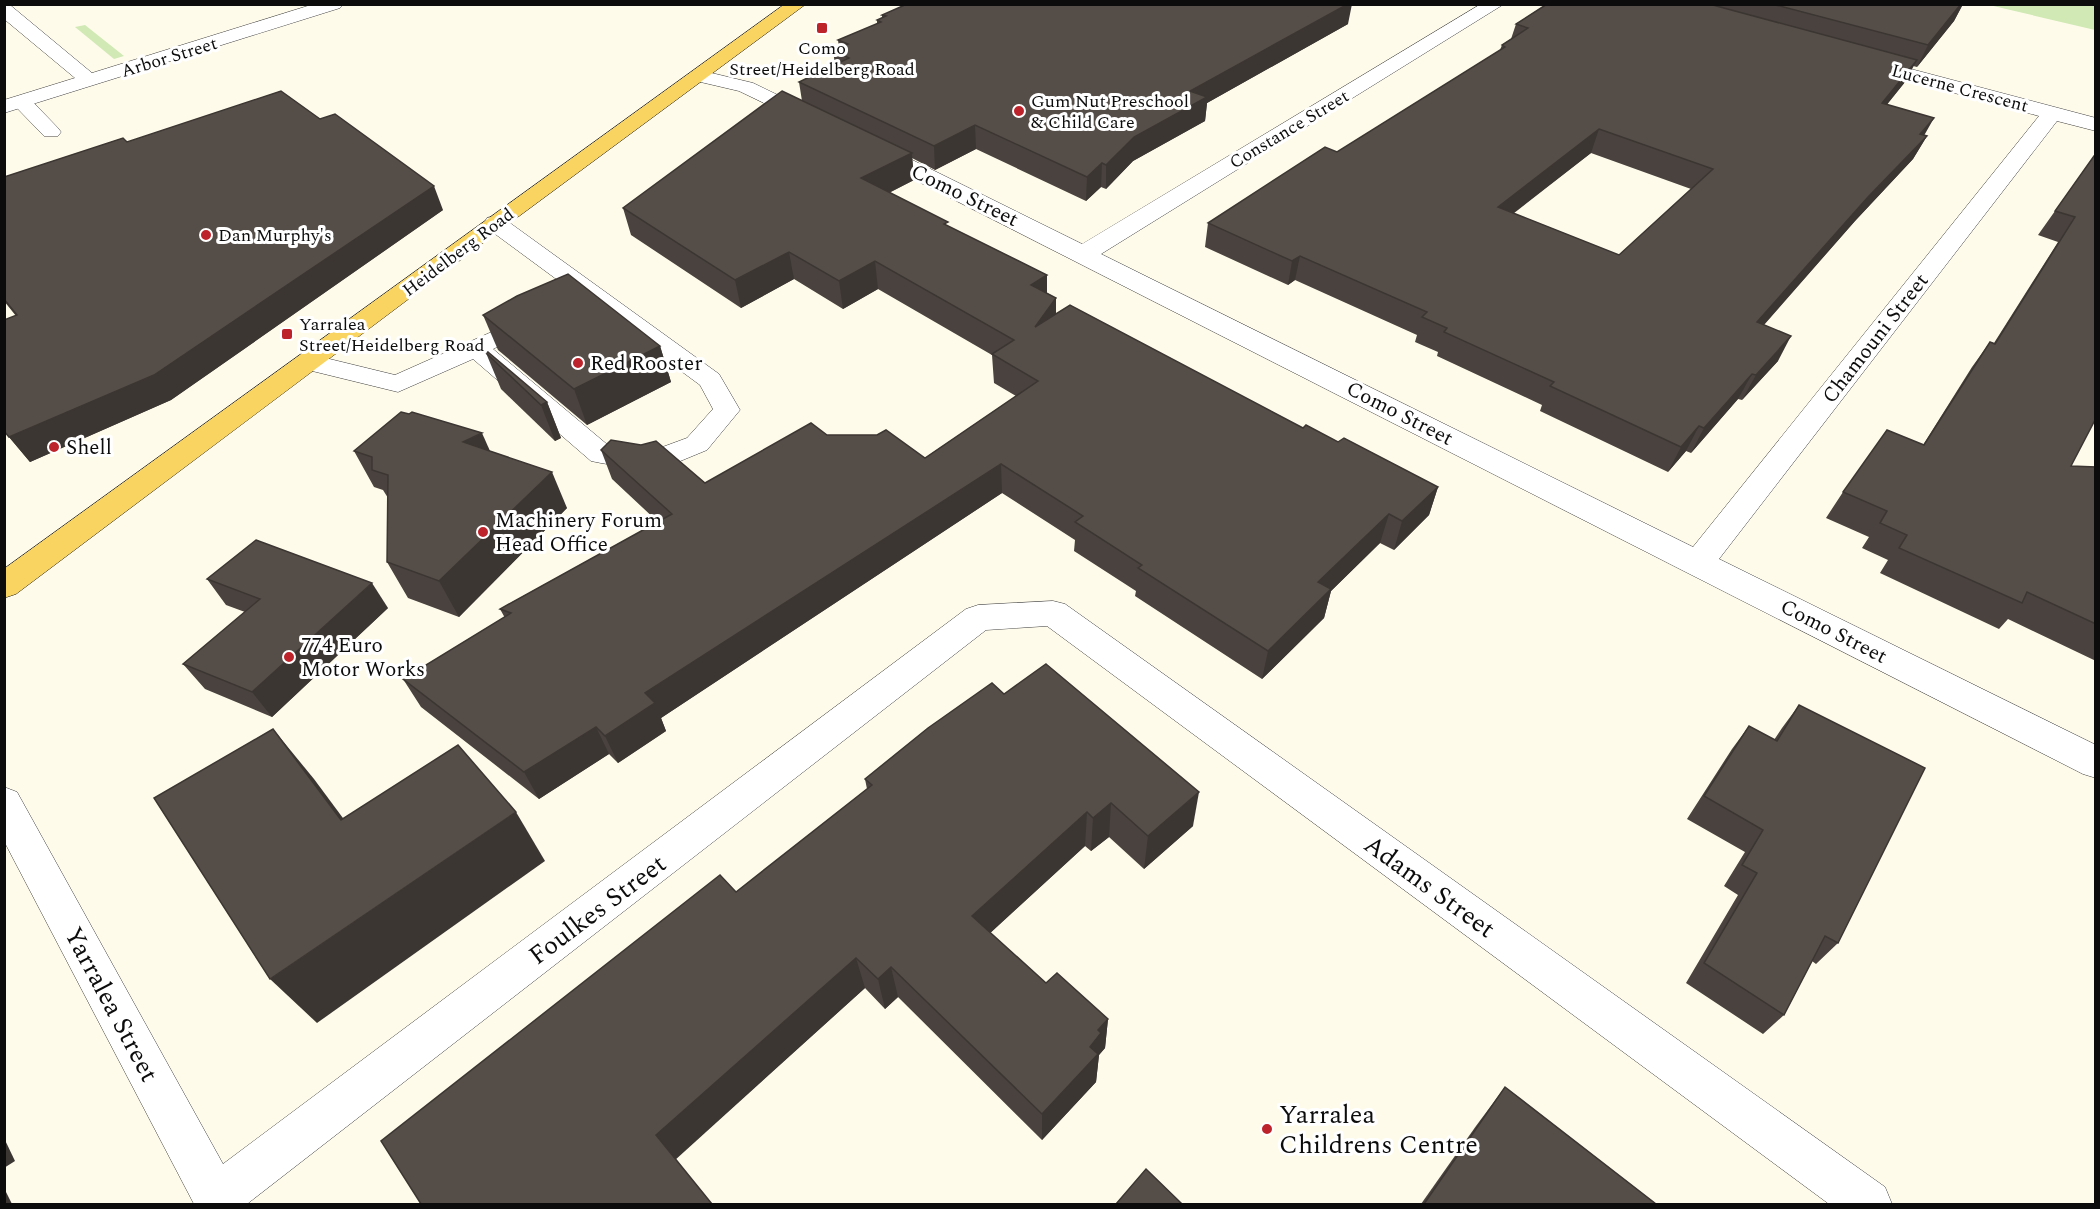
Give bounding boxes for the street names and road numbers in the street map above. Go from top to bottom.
street label: Arbor Street [118,30,221,85]
street label: Lucerne Crescent [1889,57,2031,120]
street label: Constance Street [1224,83,1354,176]
street label: Como Street [905,156,1024,236]
street label: Heidelberg Road [397,201,520,303]
street label: Chamouni Street [1815,267,1937,411]
street label: Como Street [1340,373,1459,455]
street label: Como Street [1774,591,1893,673]
street label: Adams Street [1355,825,1504,948]
street label: Foulkes Street [520,844,675,975]
street label: Yarralea Street [53,920,169,1089]

